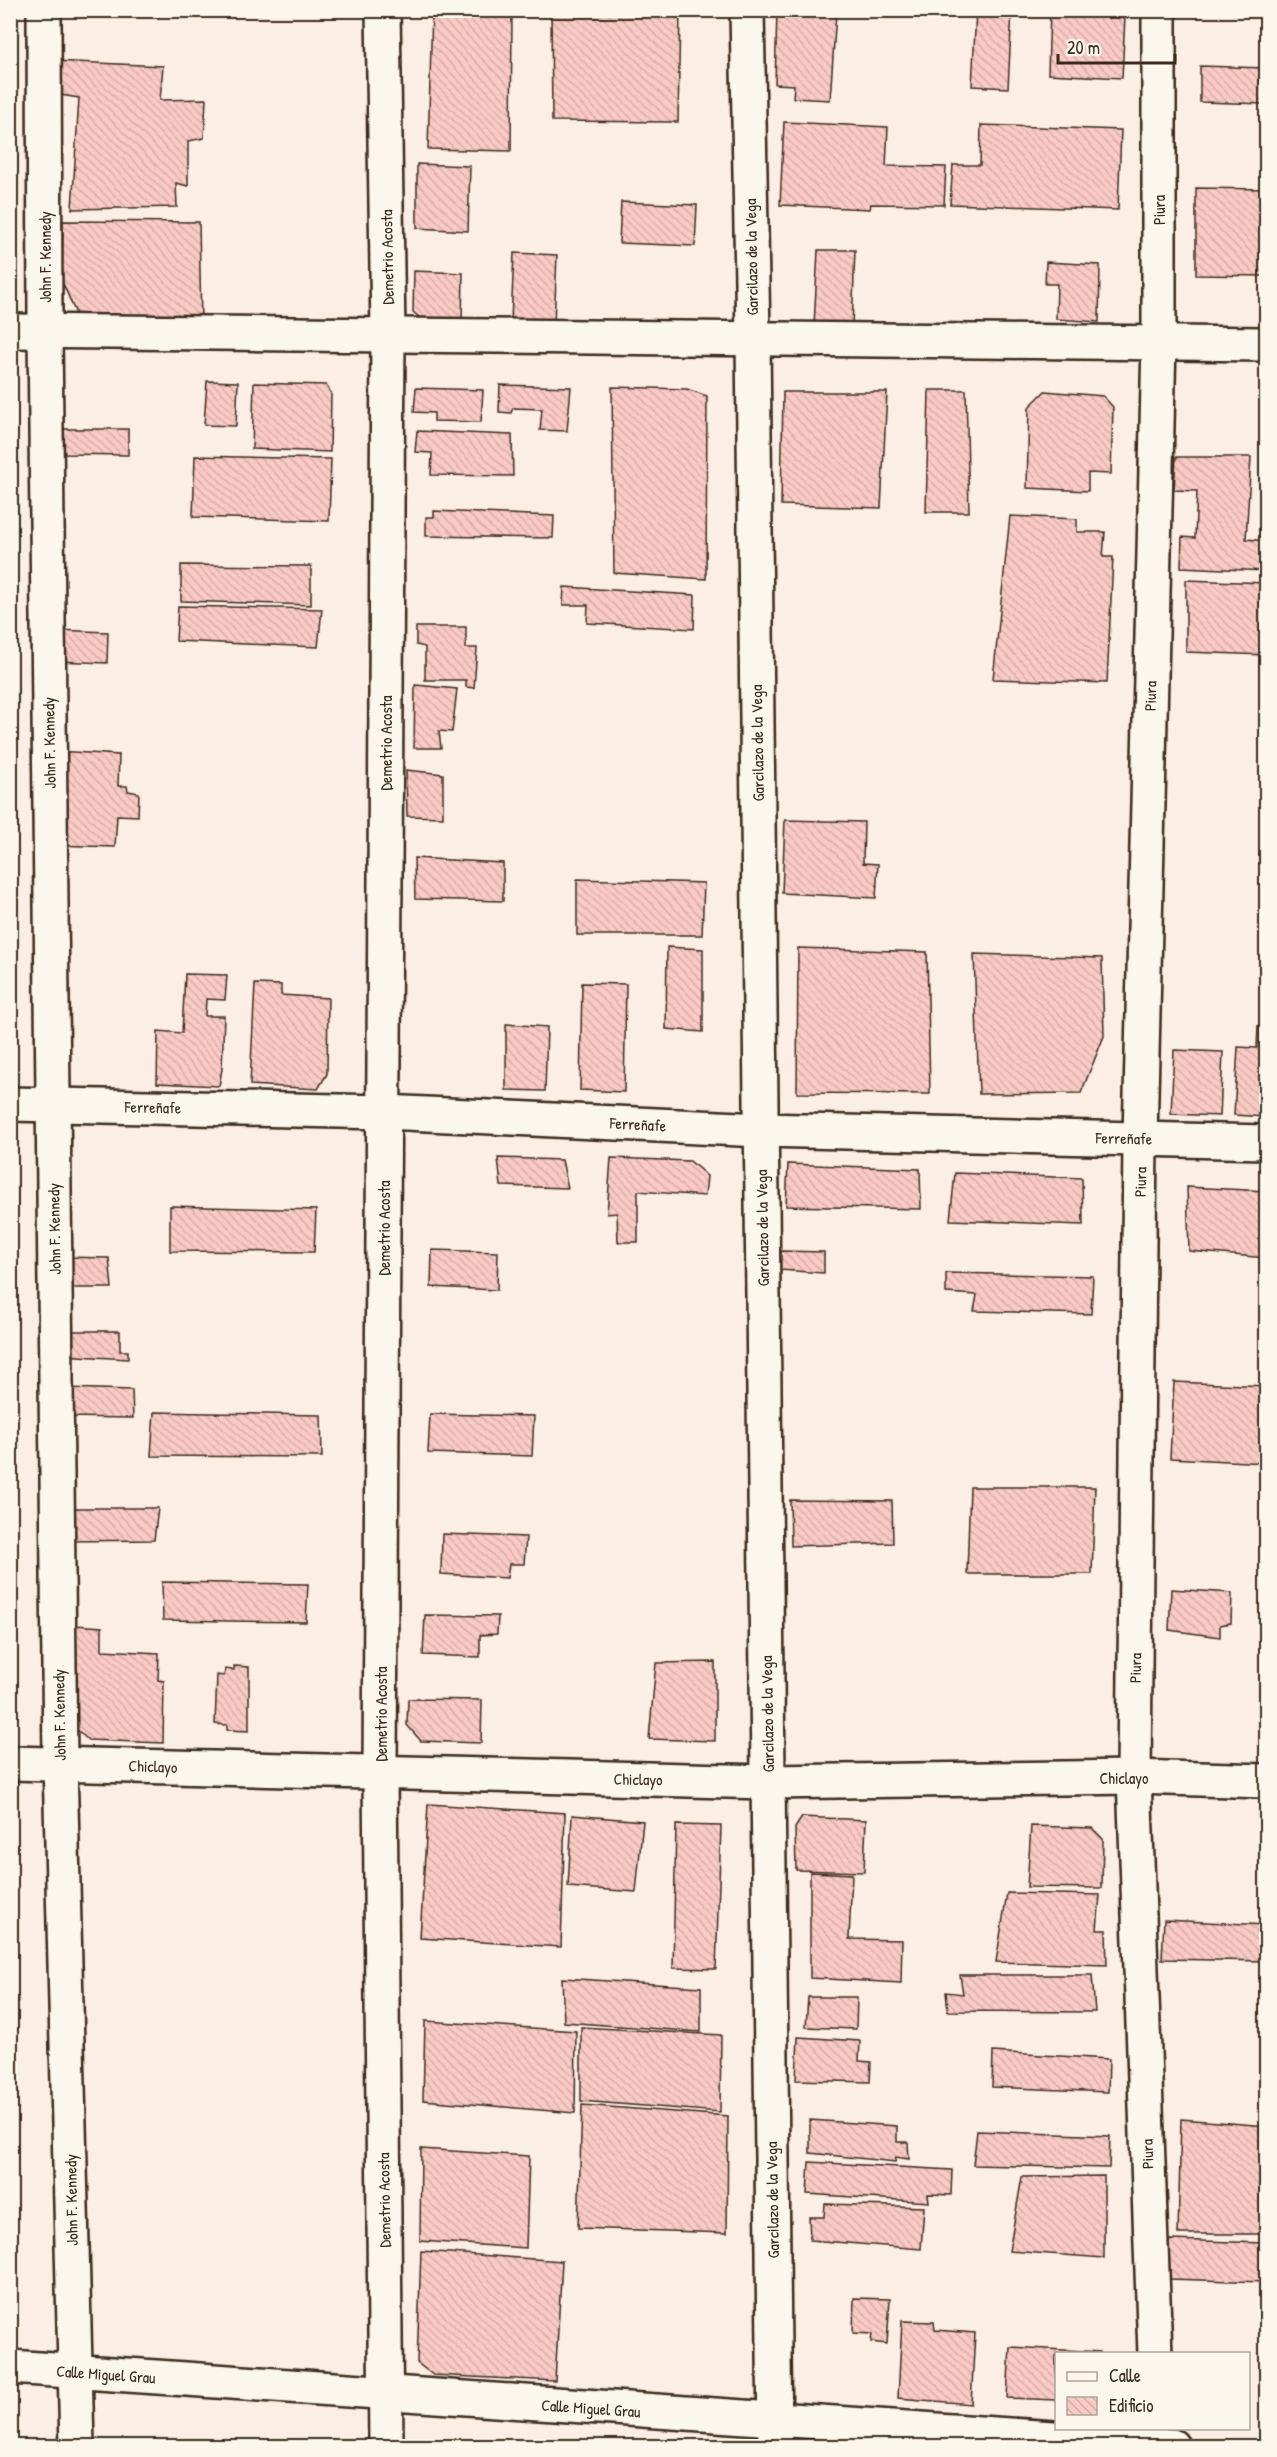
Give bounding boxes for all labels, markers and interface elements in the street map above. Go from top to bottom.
scale bar [1058,27,1175,65]
text: 20 m [1067,35,1100,60]
street label: Piura [1148,195,1170,225]
street label: Garcilazo de la Vega [739,198,763,316]
street label: Demetrio Acosta [375,209,399,305]
street label: John F. Kennedy [34,211,56,303]
street label: Piura [1139,681,1161,711]
street label: Garcilazo de la Vega [745,684,769,802]
street label: Demetrio Acosta [375,696,397,791]
street label: John F. Kennedy [37,697,61,789]
street label: Ferreñafe [123,1095,182,1119]
street label: Ferreñafe [608,1111,667,1137]
street label: Ferreñafe [1094,1126,1153,1150]
street label: Piura [1129,1167,1151,1197]
street label: Garcilazo de la Vega [750,1169,774,1287]
street label: Demetrio Acosta [373,1181,395,1276]
street label: John F. Kennedy [42,1183,66,1275]
street label: Piura [1124,1653,1146,1683]
street label: Garcilazo de la Vega [755,1655,779,1773]
street label: Demetrio Acosta [370,1667,392,1762]
street label: John F. Kennedy [47,1669,71,1761]
street label: Chiclayo [128,1754,178,1778]
street label: Chiclayo [1099,1767,1149,1789]
street label: Chiclayo [613,1768,663,1790]
street label: Piura [1135,2139,1159,2169]
street label: Garcilazo de la Vega [760,2141,784,2259]
street label: Demetrio Acosta [372,2152,396,2248]
street label: John F. Kennedy [59,2154,83,2246]
legend [1055,2352,1250,2430]
street label: Calle Miguel Grau [56,2360,157,2388]
text: Calle [1109,2363,1141,2388]
text: Edificio [1109,2393,1153,2418]
street label: Calle Miguel Grau [541,2394,642,2422]

